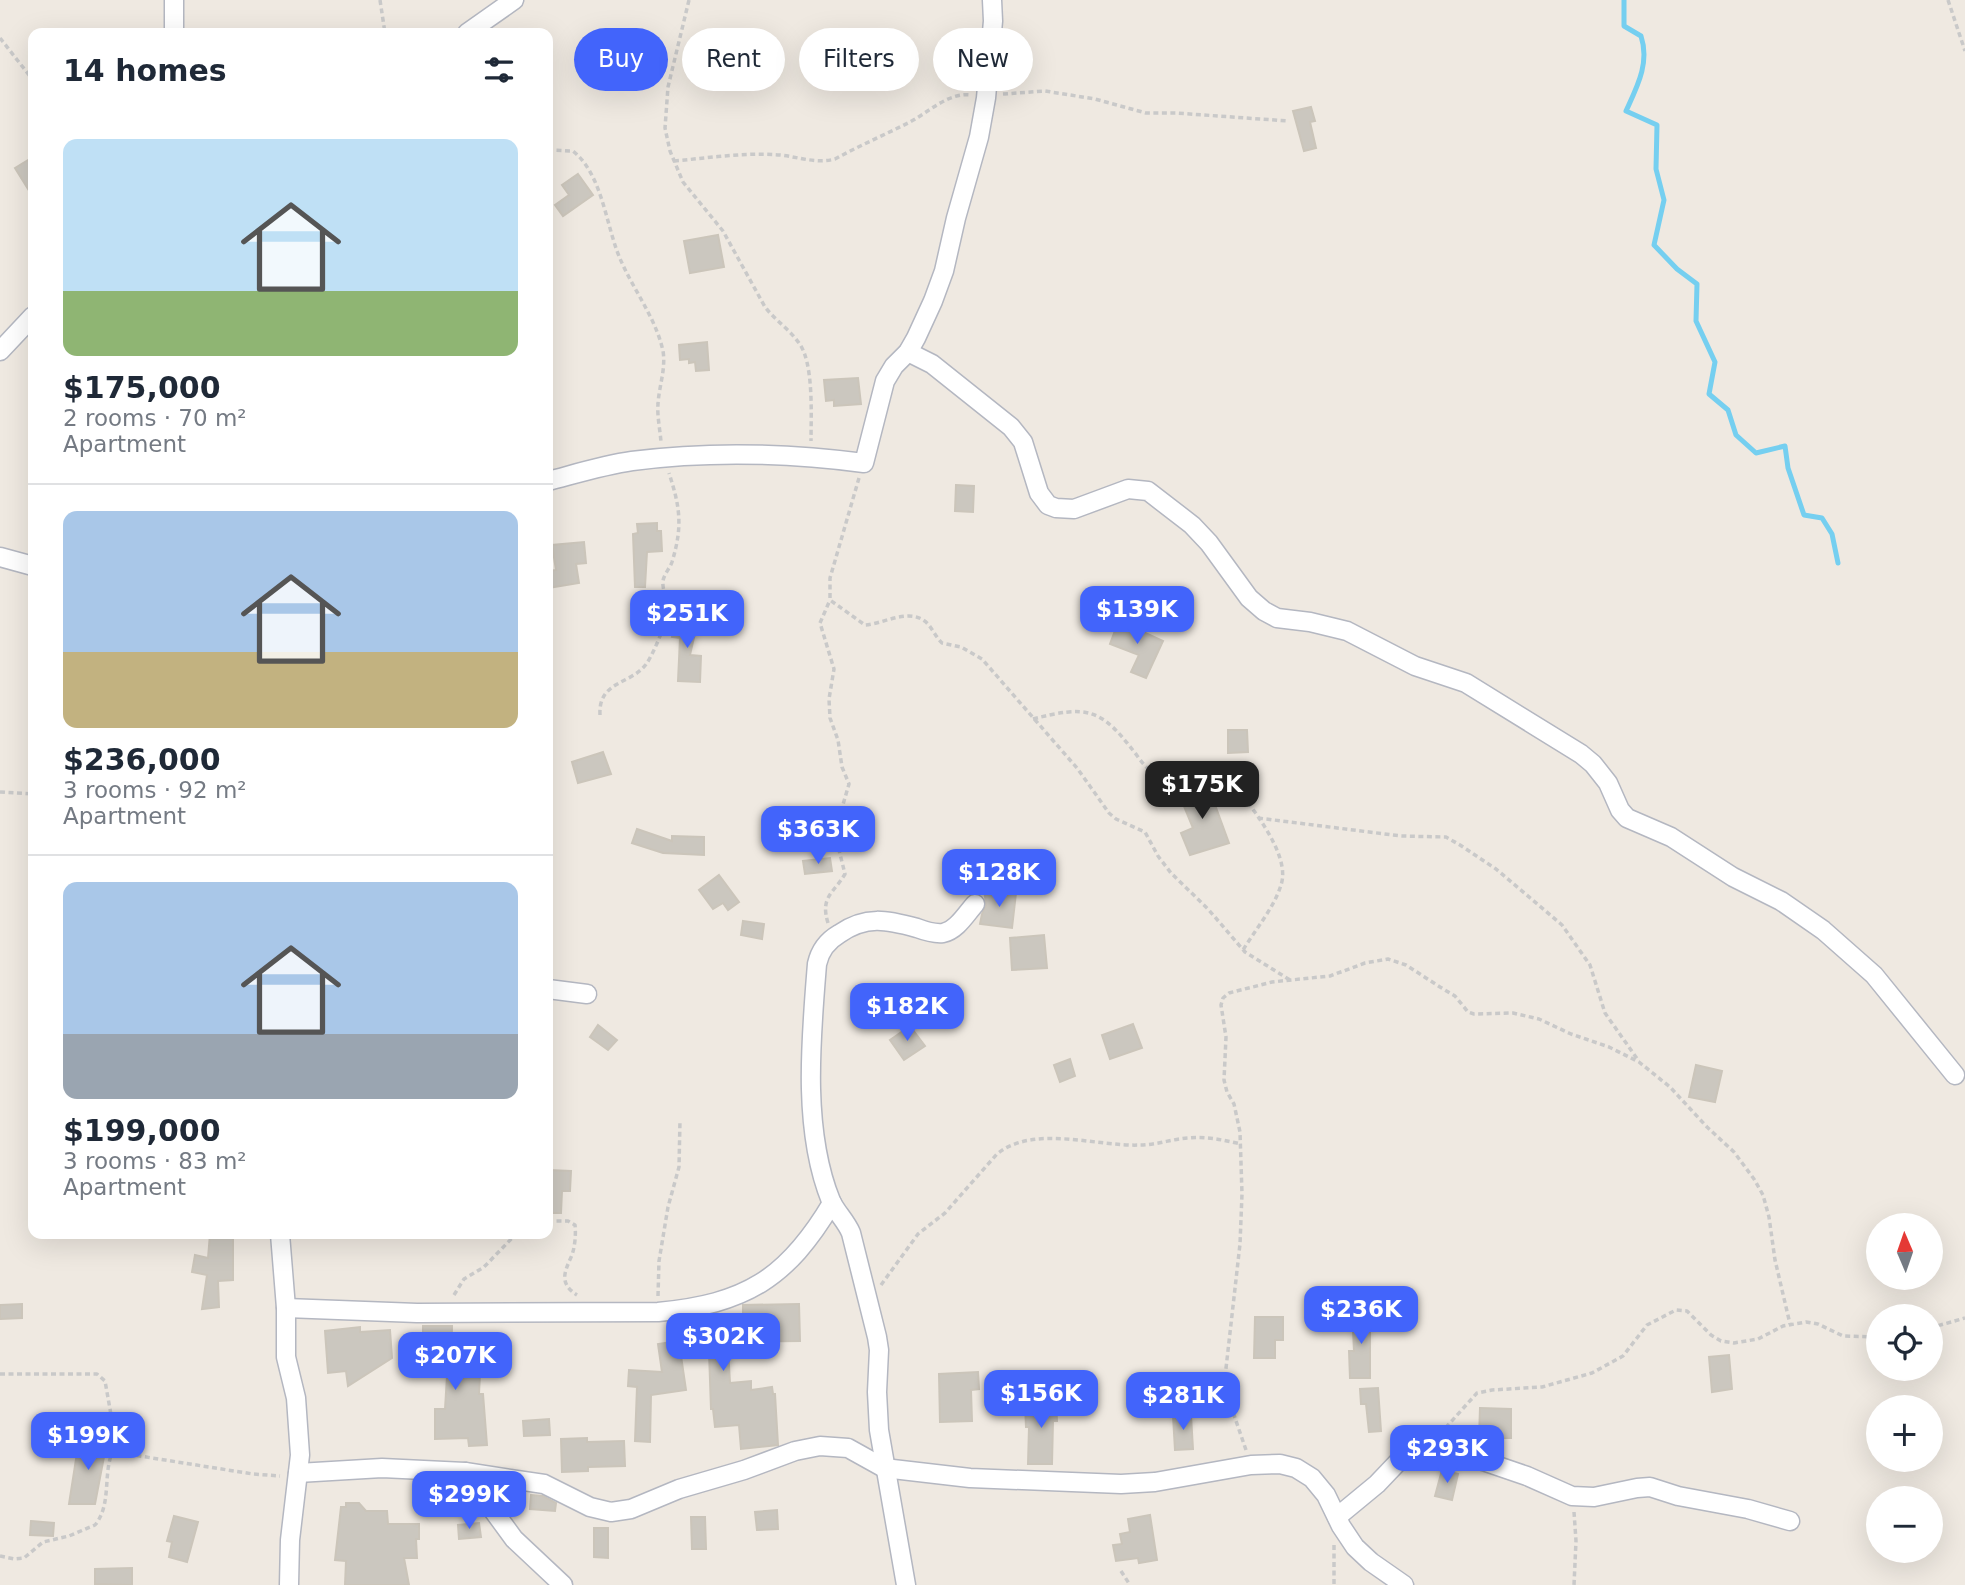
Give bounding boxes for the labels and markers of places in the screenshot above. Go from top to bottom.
pin: $139K [1088,586,1186,646]
pin: $251K [638,590,736,650]
pin: $175K [1153,762,1251,821]
pin: $363K [769,806,867,866]
pin: $128K [950,850,1048,909]
pin: $182K [858,984,956,1043]
pin: $236K [1312,1286,1410,1346]
pin: $302K [674,1314,772,1373]
pin: $207K [406,1332,504,1392]
pin: $156K [992,1370,1090,1430]
pin: $281K [1134,1372,1232,1432]
pin: $199K [39,1412,137,1472]
pin: $293K [1398,1426,1496,1485]
pin: $299K [420,1472,518,1531]

